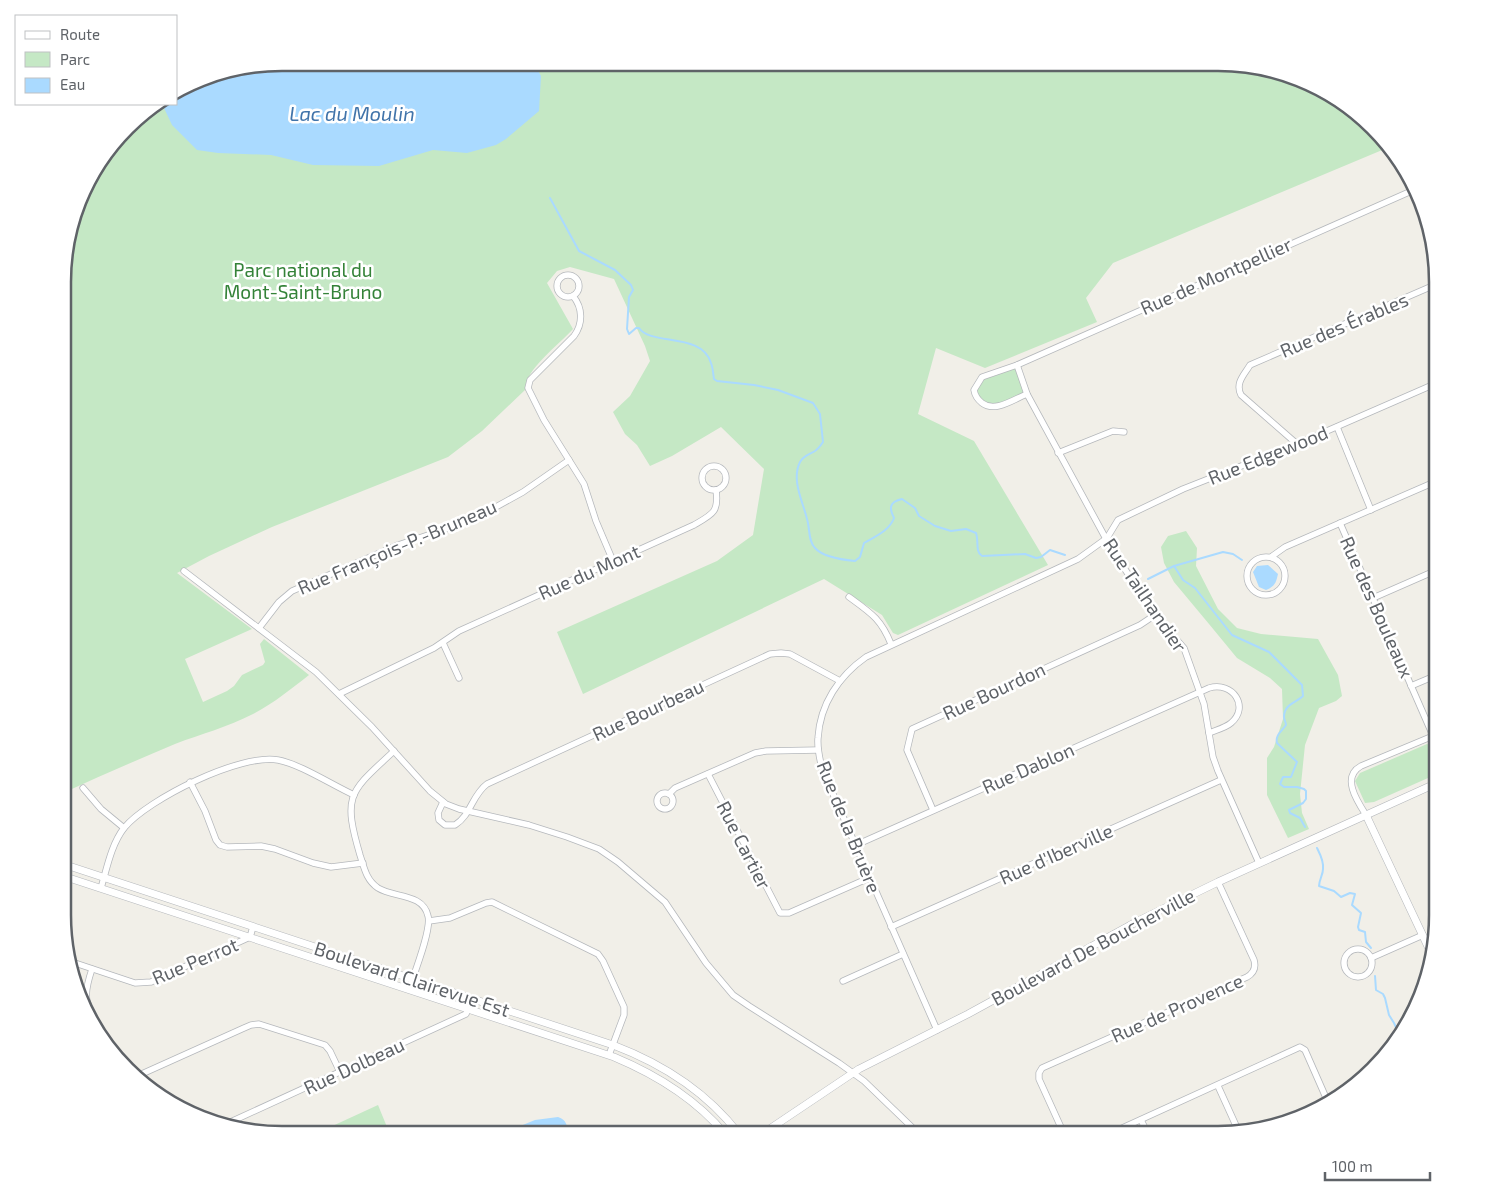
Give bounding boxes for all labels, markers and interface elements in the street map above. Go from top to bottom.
legend [15,15,178,105]
text: Route [60,25,100,43]
text: Parc [60,50,90,68]
text: Eau [60,75,85,93]
water label: Lac du Moulin [289,101,415,125]
street label: Rue de Montpellier [1137,232,1295,319]
park label: Parc national du Mont-Saint-Bruno [224,258,382,303]
street label: Rue des Érables [1276,287,1411,362]
street label: Rue Edgewood [1204,420,1331,489]
street label: Rue François-P.-Bruneau [294,494,500,600]
street label: Rue des Bouleaux [1336,532,1419,681]
street label: Rue Tailhandier [1099,533,1192,656]
street label: Rue du Mont [534,539,643,604]
street label: Rue Bourdon [939,657,1049,724]
street label: Rue Bourbeau [588,674,707,745]
street label: Rue Dablon [978,737,1077,798]
street label: Rue de la Bruère [812,757,886,896]
street label: Rue Cartier [712,797,777,893]
street label: Rue d'Iberville [995,818,1116,889]
street label: Boulevard De Boucherville [987,883,1198,1010]
street label: Rue Perrot [148,932,241,989]
street label: Boulevard Clairevue Est [312,936,513,1021]
street label: Rue de Provence [1107,968,1246,1047]
street label: Rue Dolbeau [300,1032,408,1099]
scale bar [1325,1150,1430,1182]
text: 100 m [1332,1157,1373,1175]

